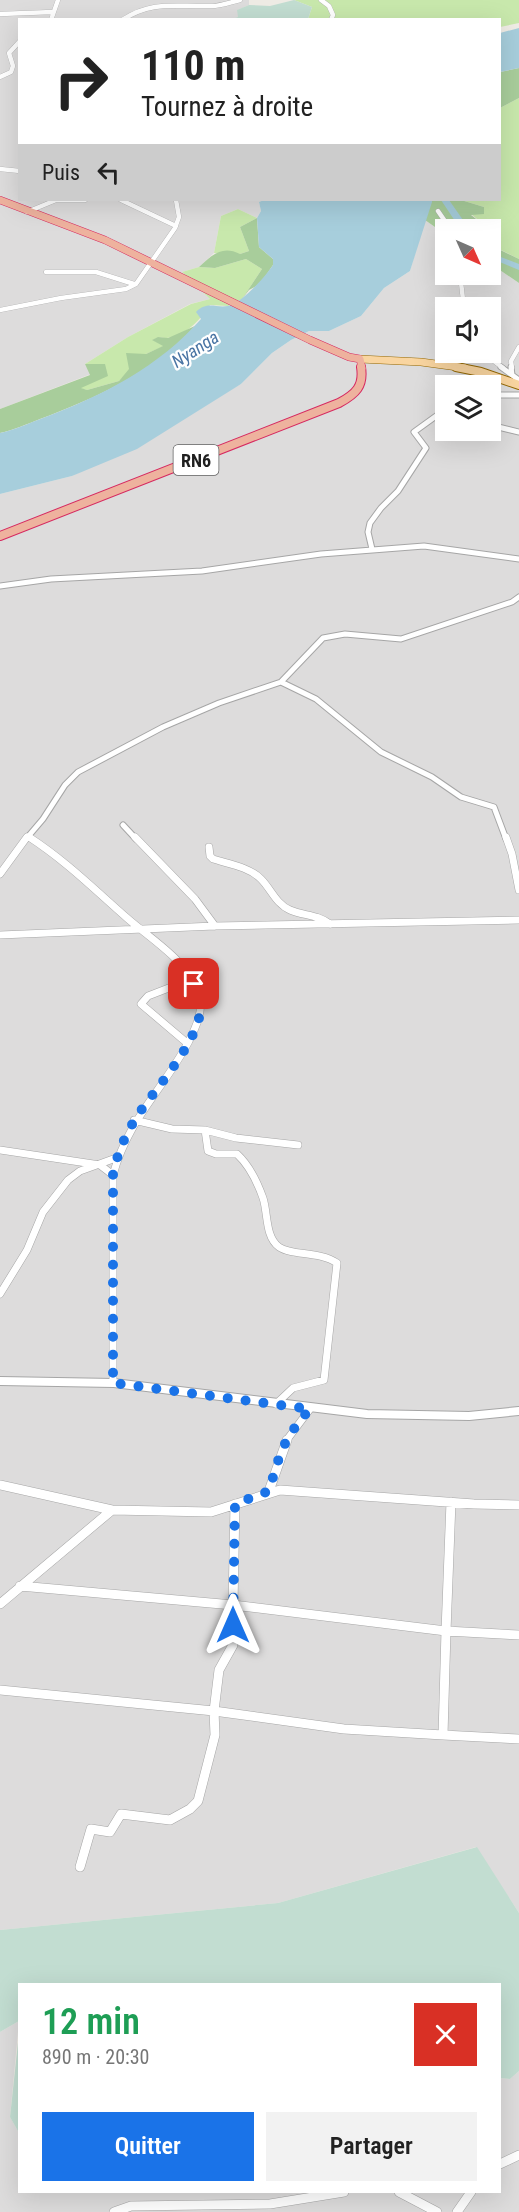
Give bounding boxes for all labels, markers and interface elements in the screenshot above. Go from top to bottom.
text: 110 m [141,41,246,90]
icon: right [42,42,120,120]
text: Tournez à droite [141,91,313,123]
icon: left [92,156,125,189]
text: Puis [42,160,80,185]
north arrow [435,219,501,285]
map controls [435,219,501,441]
button: sound [435,297,501,363]
water label: Nyanga [168,326,222,372]
button: layers [435,375,501,441]
road number: RN6 [174,445,218,475]
pin [168,958,219,1009]
icon: arrive [177,967,210,1000]
position arrow [201,1593,265,1657]
text: 12 min [42,2001,140,2043]
button: close [414,2003,477,2066]
text: 890 m · 20:30 [42,2045,149,2069]
button: Quitter [42,2112,254,2181]
button: Partager [266,2112,477,2181]

